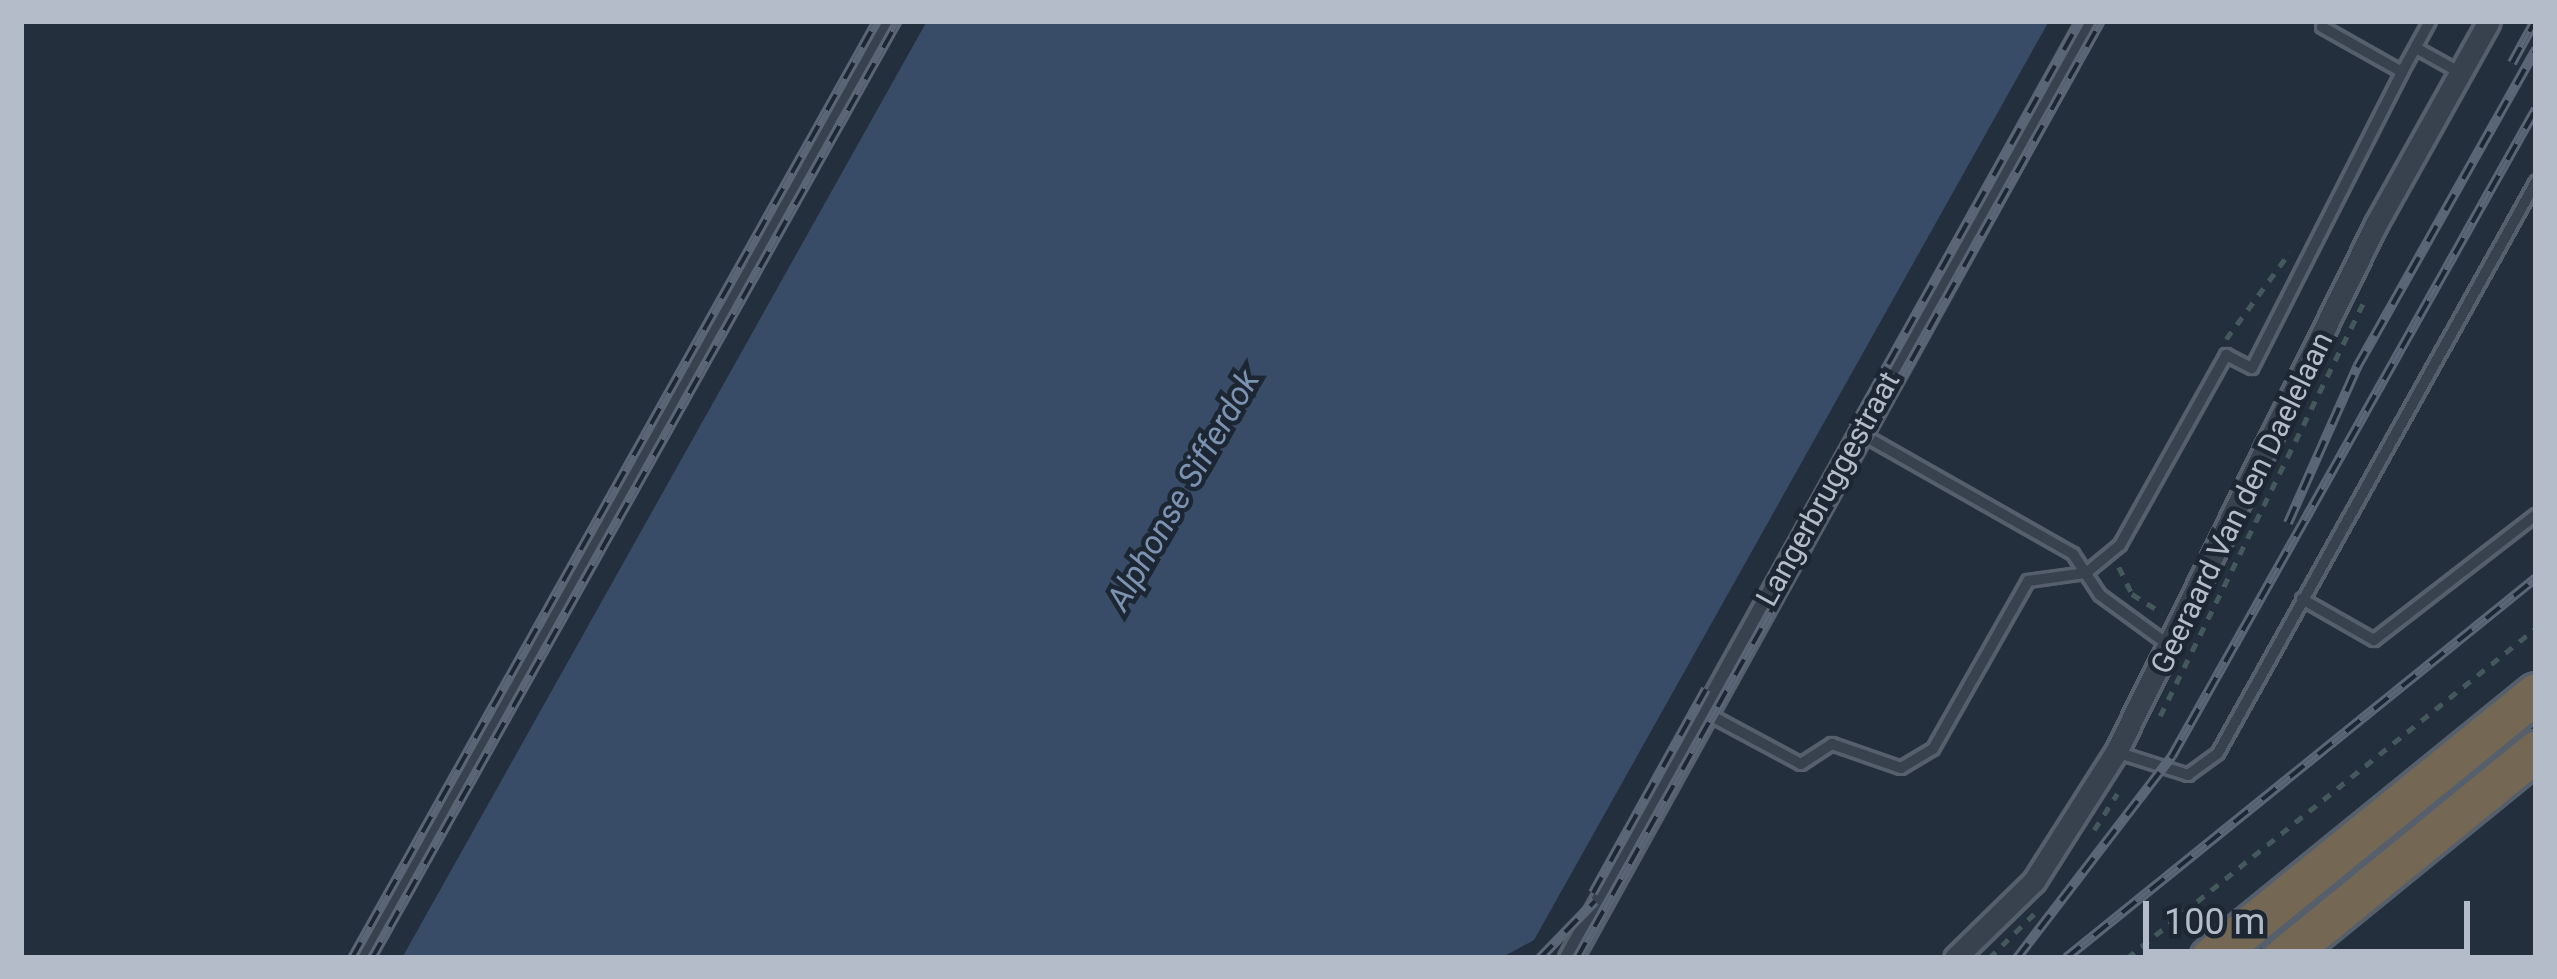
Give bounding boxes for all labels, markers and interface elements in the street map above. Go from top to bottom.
street label: Geeraard Van den Daelelaan [2143,326,2341,680]
water label: Alphonse Sifferdok [1098,363,1268,617]
street label: Langerbruggestraat [1749,366,1907,612]
scale bar [2149,877,2476,951]
text: 100 m [2164,901,2265,943]

